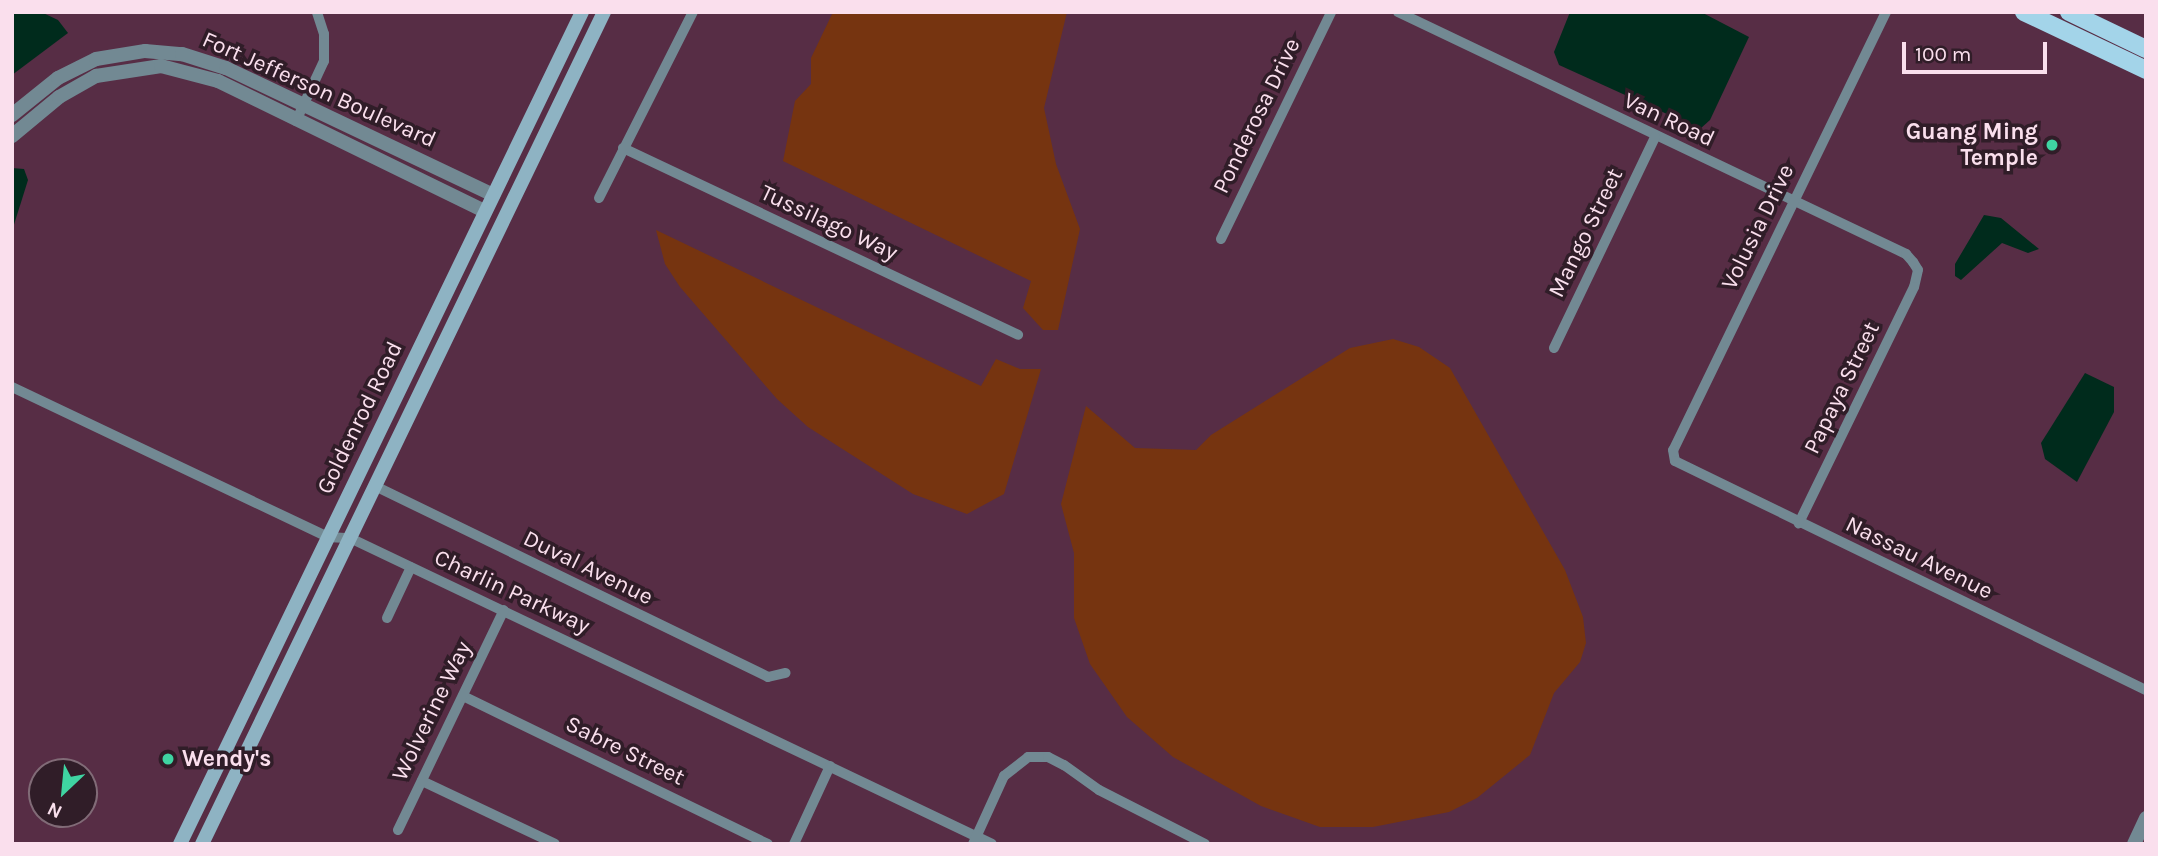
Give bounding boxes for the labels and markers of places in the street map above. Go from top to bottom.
place label: Guang Ming Temple [1906,118,2038,172]
marker: Guang Ming Temple [2044,137,2060,153]
place label: Wendy's [182,745,271,773]
marker: Wendy's [160,751,176,767]

